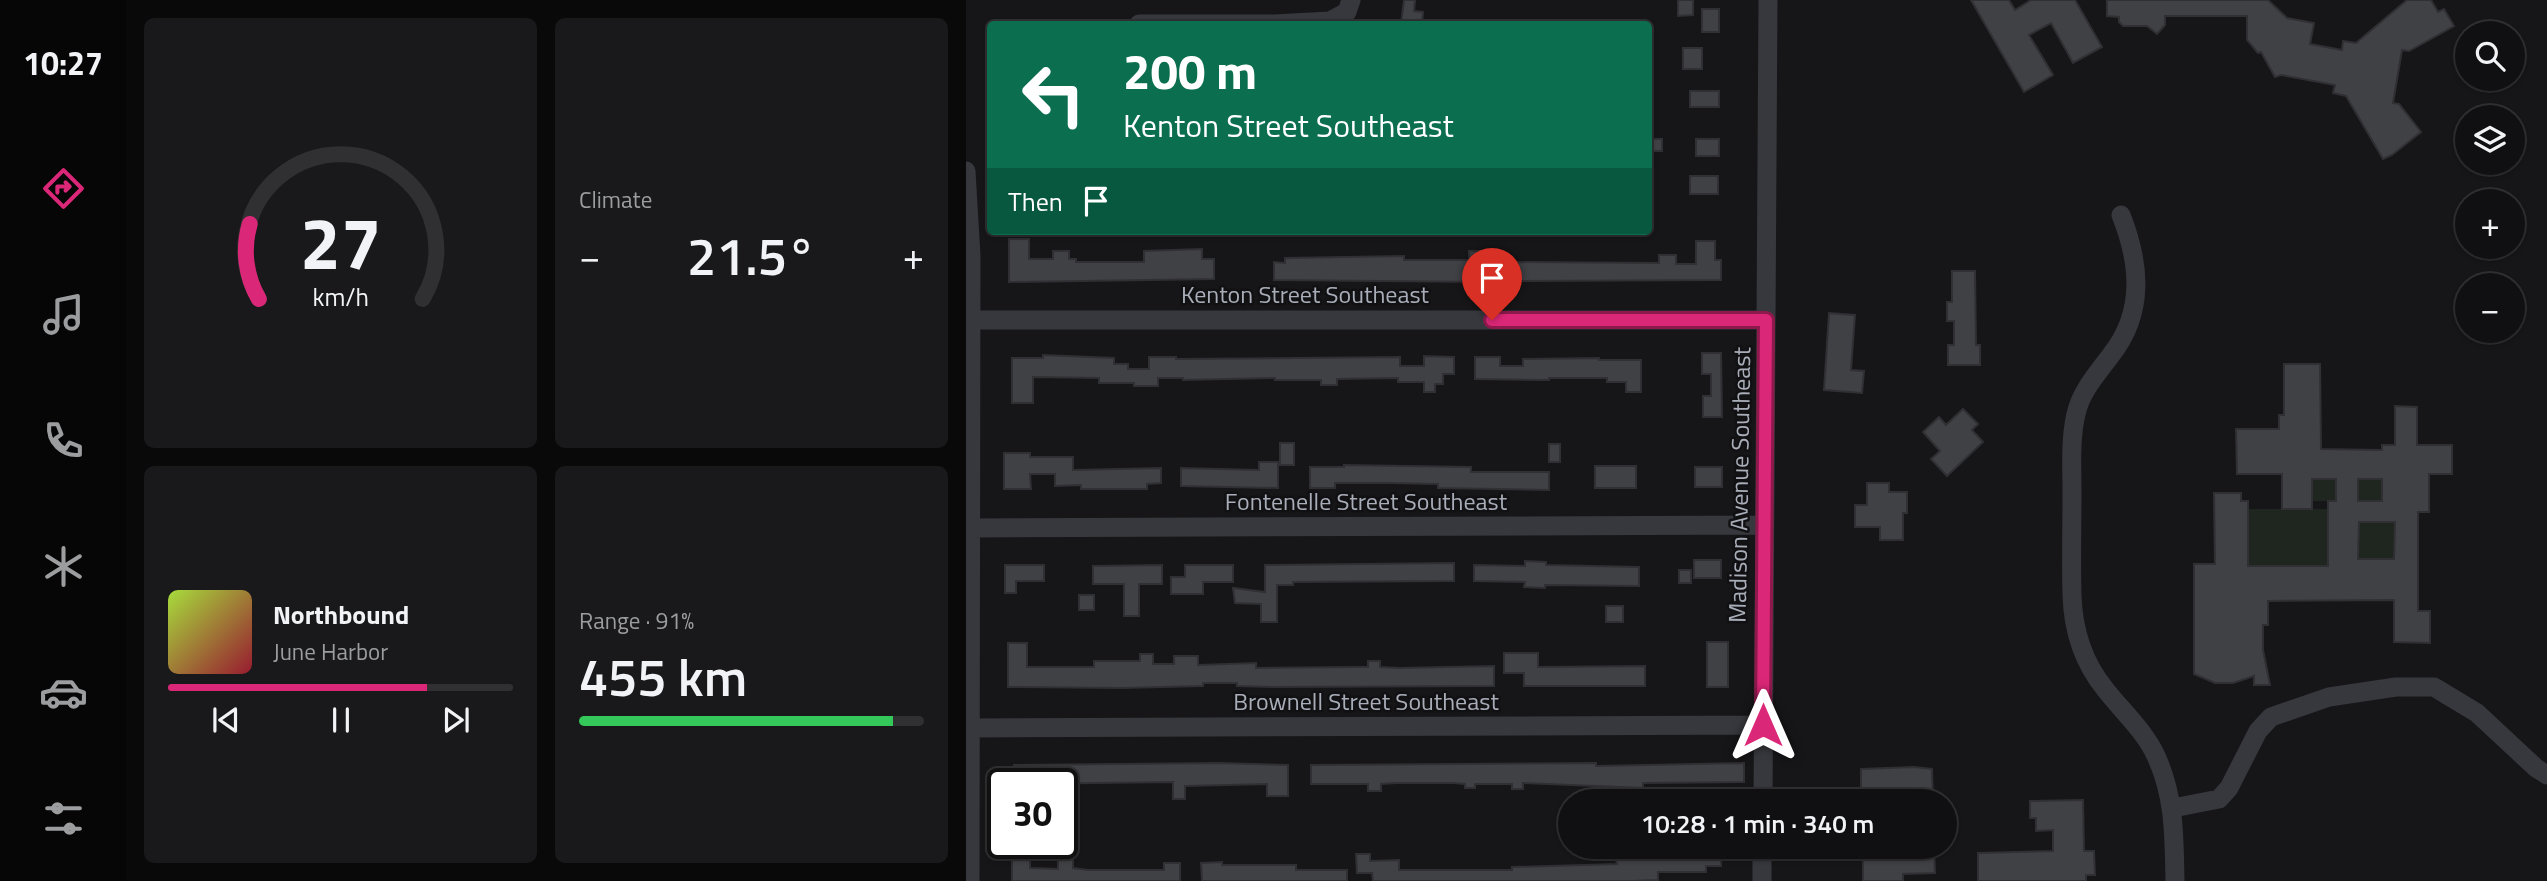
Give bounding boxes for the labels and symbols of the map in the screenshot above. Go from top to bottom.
pin [1462,248,1522,320]
street label: Kenton Street Southeast [1181,276,1430,312]
street label: Madison Avenue Southeast [1719,346,1759,623]
street label: Fontenelle Street Southeast [1225,483,1508,519]
street label: Brownell Street Southeast [1233,683,1499,719]
position arrow [1726,688,1800,762]
speed limit sign: 30 [987,768,1078,859]

